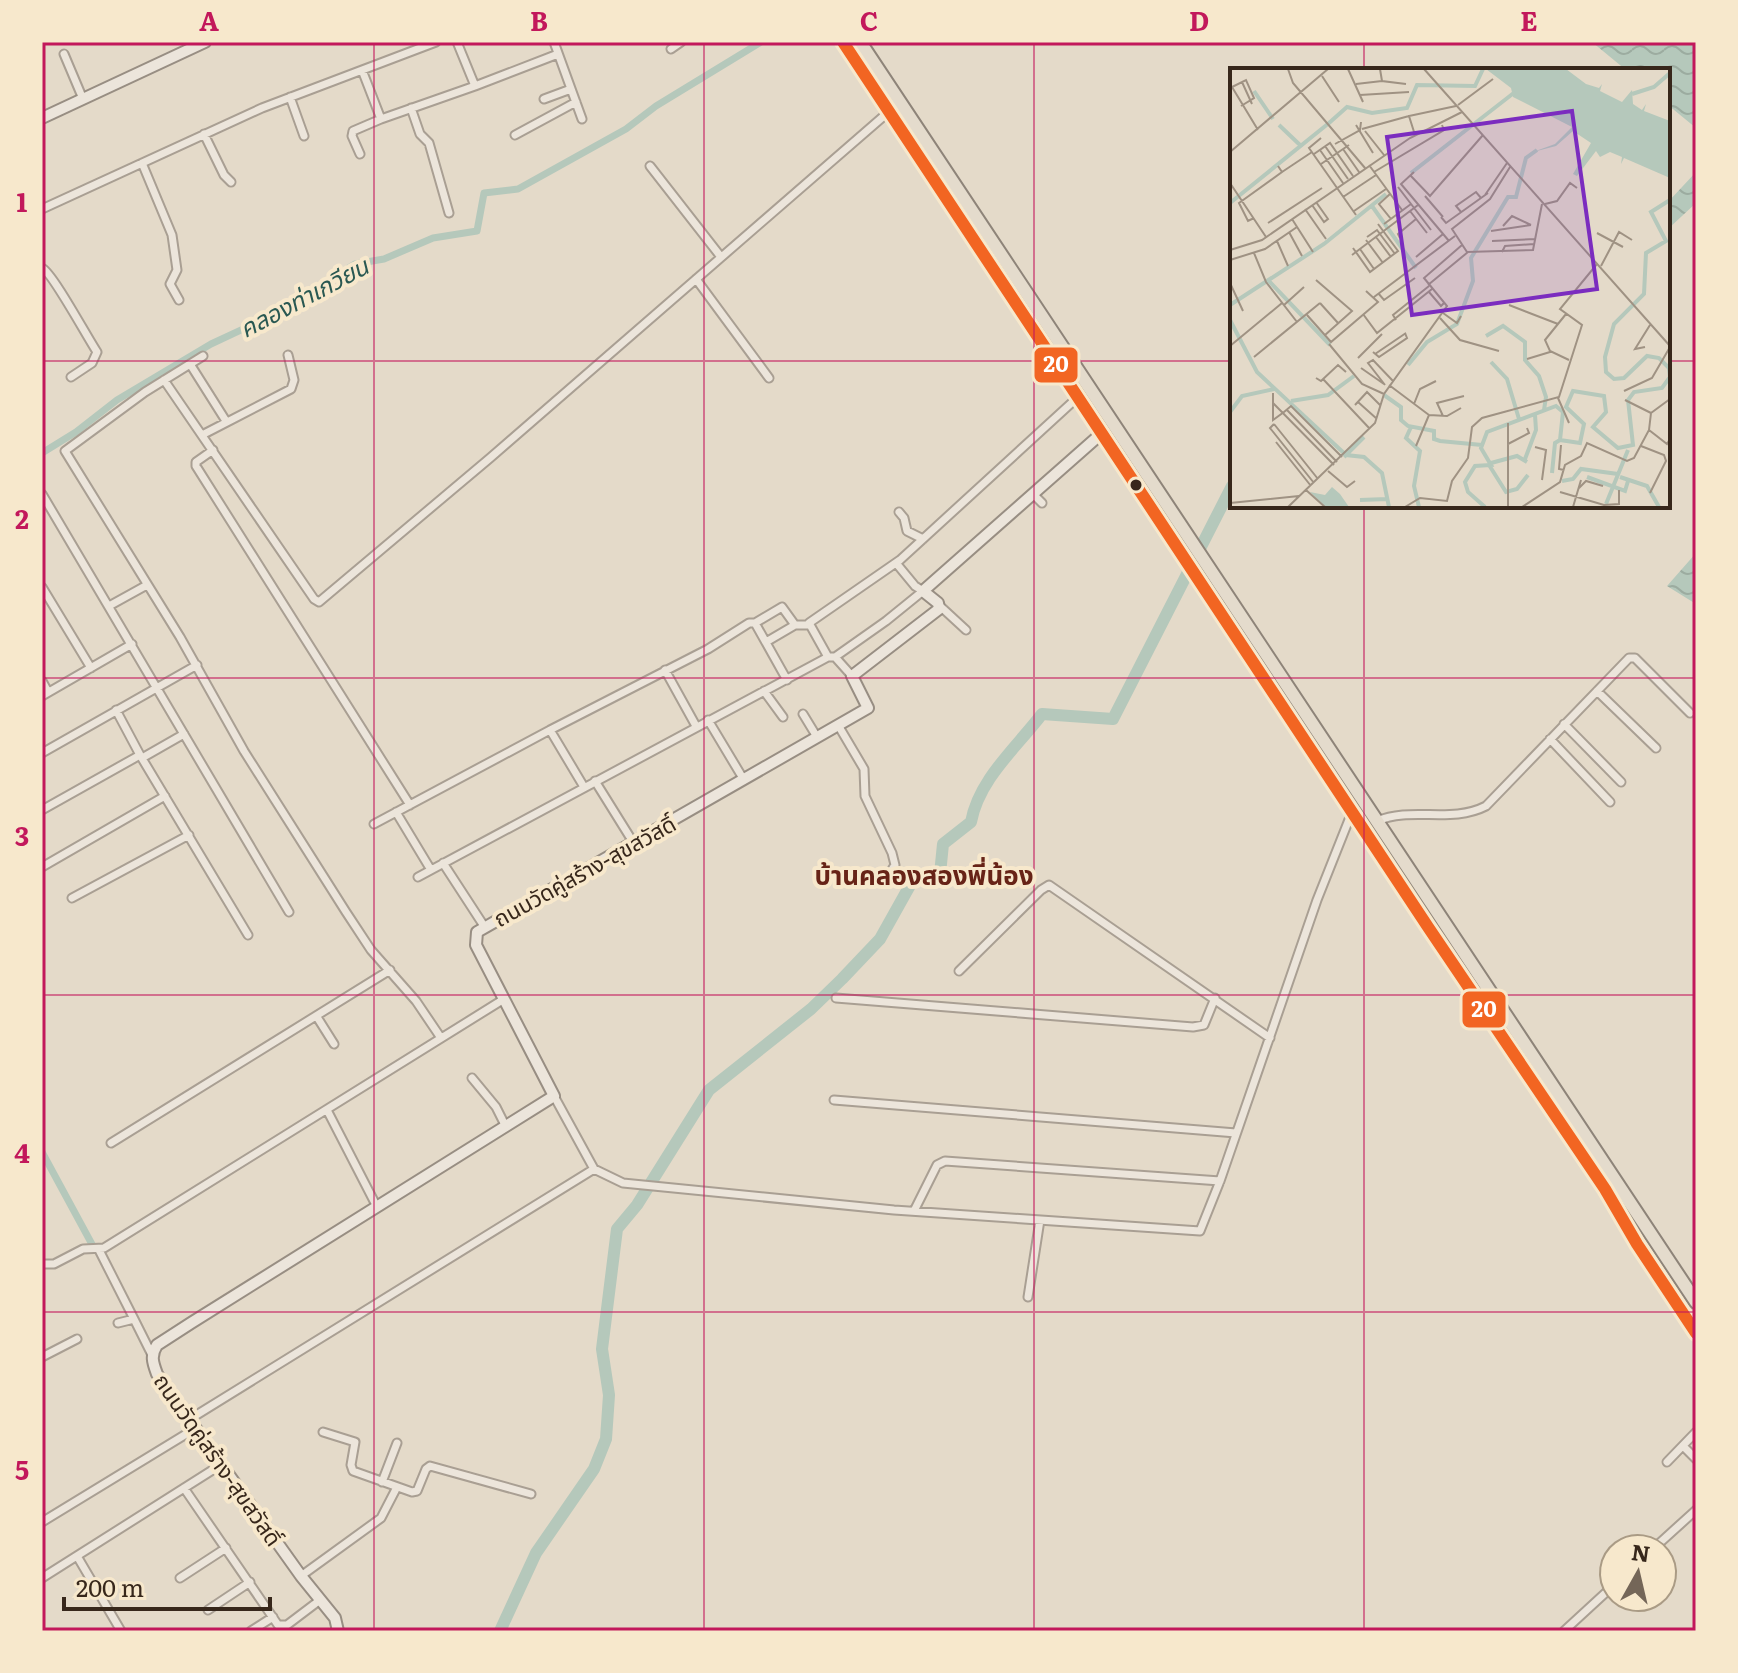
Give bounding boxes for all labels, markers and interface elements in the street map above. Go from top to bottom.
text: A [199,0,219,39]
text: B [530,0,548,39]
text: C [860,0,878,39]
text: D [1189,0,1209,39]
text: E [1520,0,1538,39]
inset map [1230,68,1670,508]
text: 1 [17,181,28,220]
water label: คลองท่าเกวียน [232,247,375,345]
line badge: 20 [1033,346,1079,384]
text: 20 [1043,346,1069,379]
unlabelled marker [1128,477,1144,493]
text: 2 [15,498,29,537]
street label: ถนนวัดคู่สร้าง-สุขสวัสดิ์ [487,806,681,934]
text: 3 [15,815,29,854]
district label: บ้านคลองสองพี่น้อง [814,854,1034,893]
line badge: 20 [1461,990,1507,1029]
text: 20 [1471,991,1497,1024]
text: 4 [14,1132,30,1171]
street label: ถนนวัดคู่สร้าง-สุขสวัสดิ์ [147,1366,291,1552]
text: 5 [15,1449,29,1488]
north arrow [1598,1533,1678,1613]
text: N [1630,1534,1652,1569]
scale bar [64,1561,270,1611]
text: 200 m [76,1569,144,1604]

